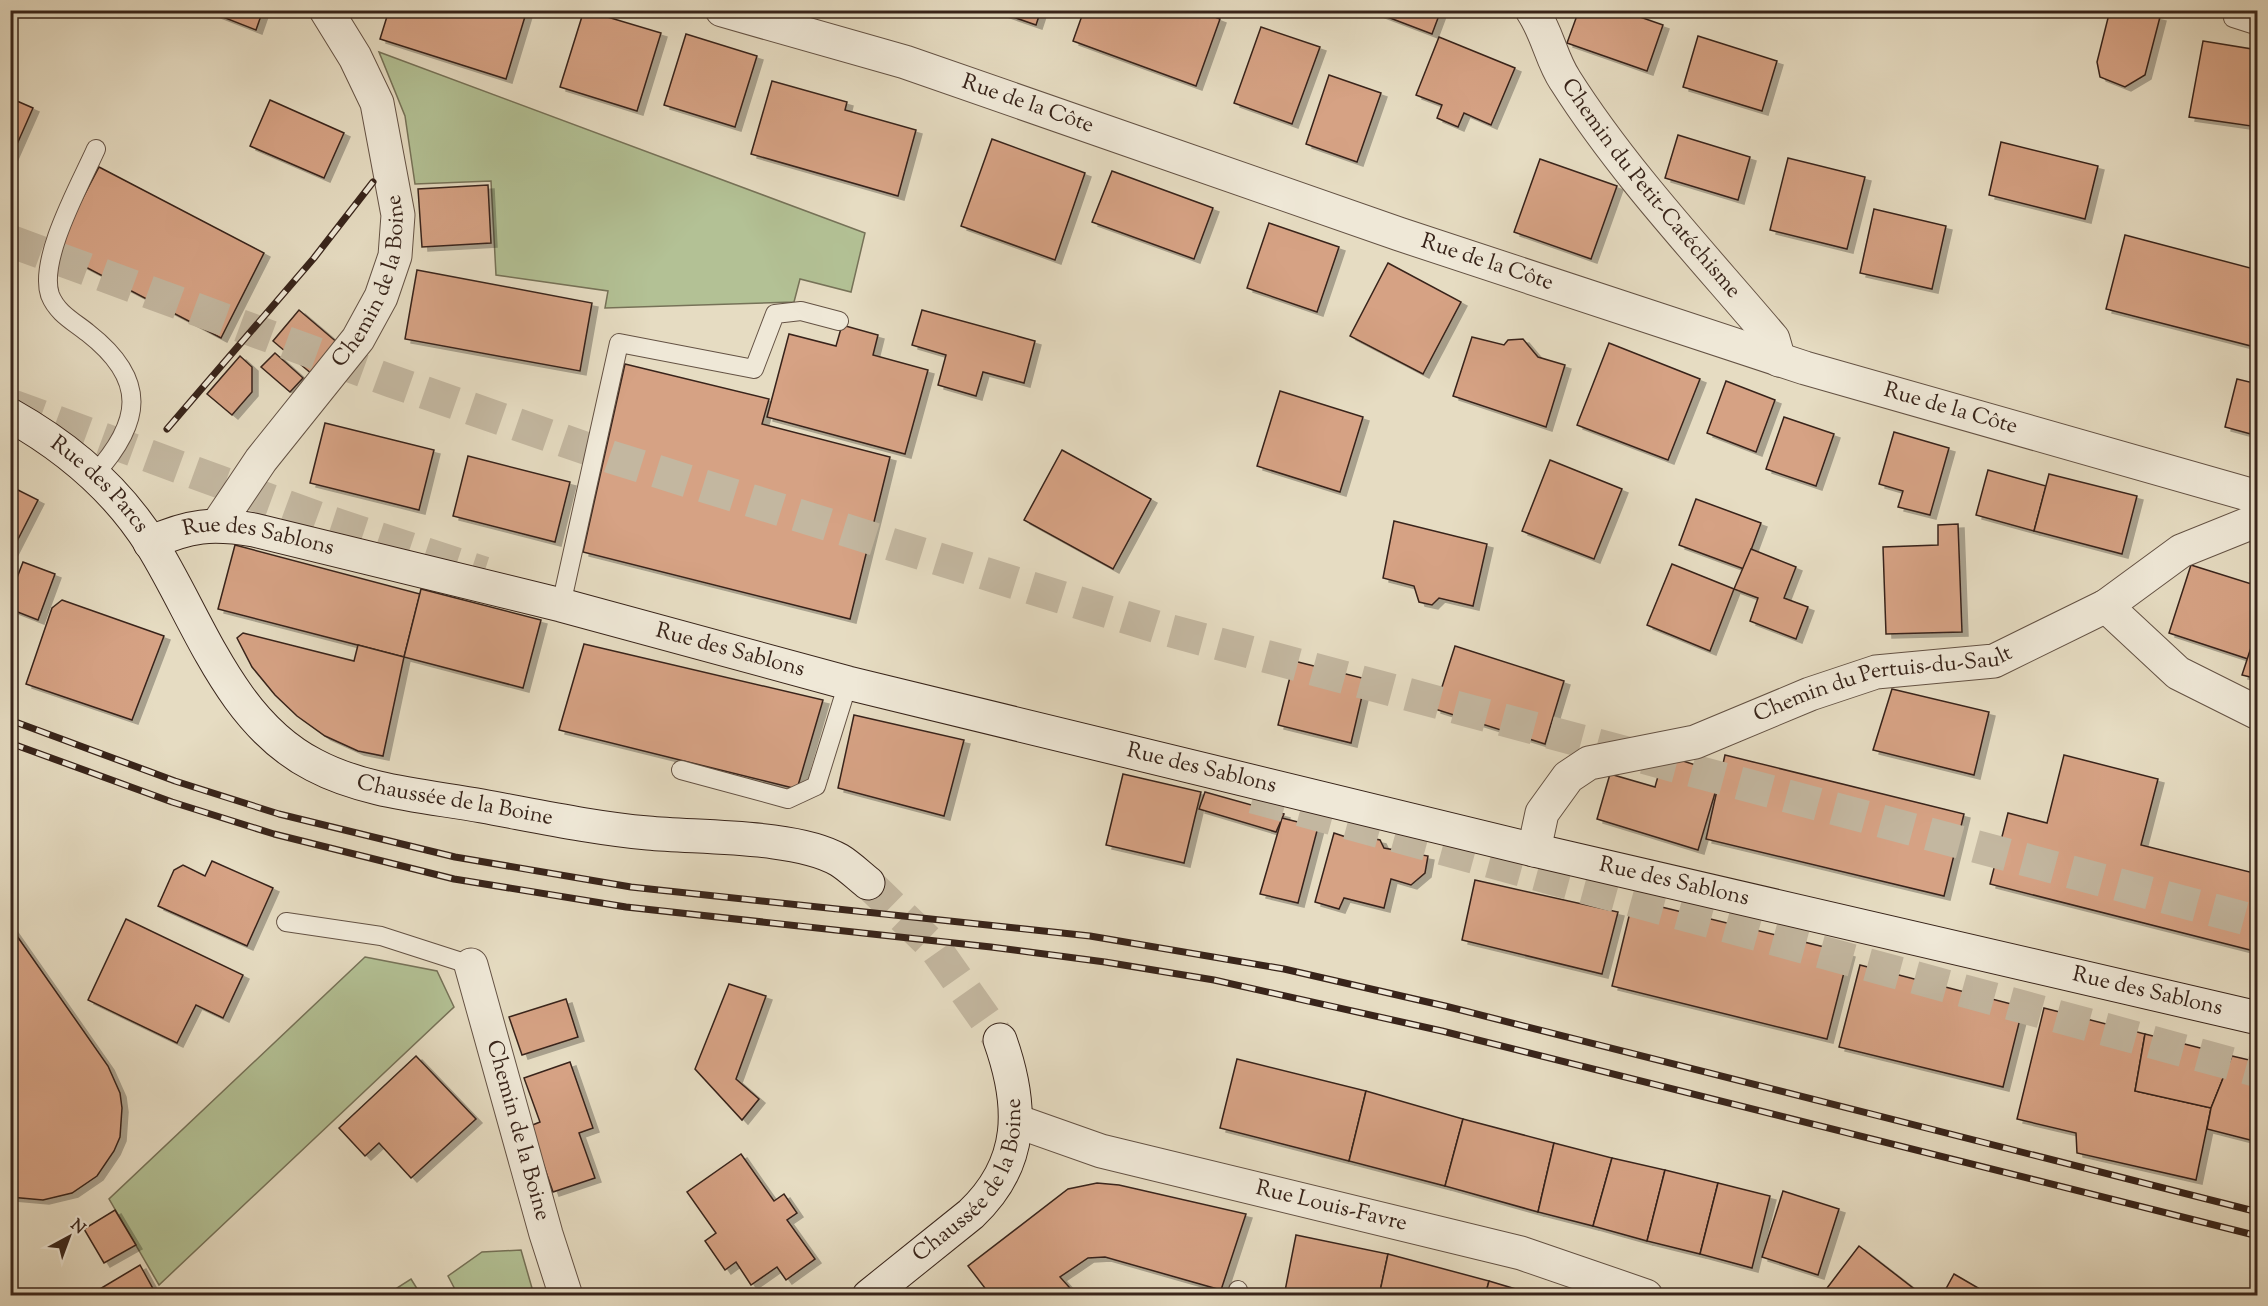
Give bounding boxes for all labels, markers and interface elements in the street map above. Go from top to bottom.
street label: Rue de la Côte [957,67,1098,142]
street label: Chemin du Petit-Catéchisme [1552,73,1748,306]
street label: Chemin de la Boine [325,192,414,375]
street label: Rue de la Côte [1417,226,1557,300]
street label: Rue de la Côte [1880,375,2021,444]
street label: Rue des Parcs [43,429,156,540]
street label: Rue des Sablons [180,510,337,565]
street label: Rue des Sablons [652,615,808,686]
street label: Chemin du Pertuis-du-Sault [1749,638,2019,732]
street label: Rue des Sablons [1123,735,1280,803]
street label: Chaussée de la Boine [353,767,555,835]
street label: Rue des Sablons [1596,850,1752,915]
street label: Rue des Sablons [2069,959,2226,1025]
street label: Chemin de la Boine [477,1037,558,1225]
street label: Chaussée de la Boine [906,1097,1031,1271]
street label: Rue Louis-Favre [1252,1173,1410,1241]
north arrow [39,1207,99,1267]
text: N [65,1215,90,1241]

